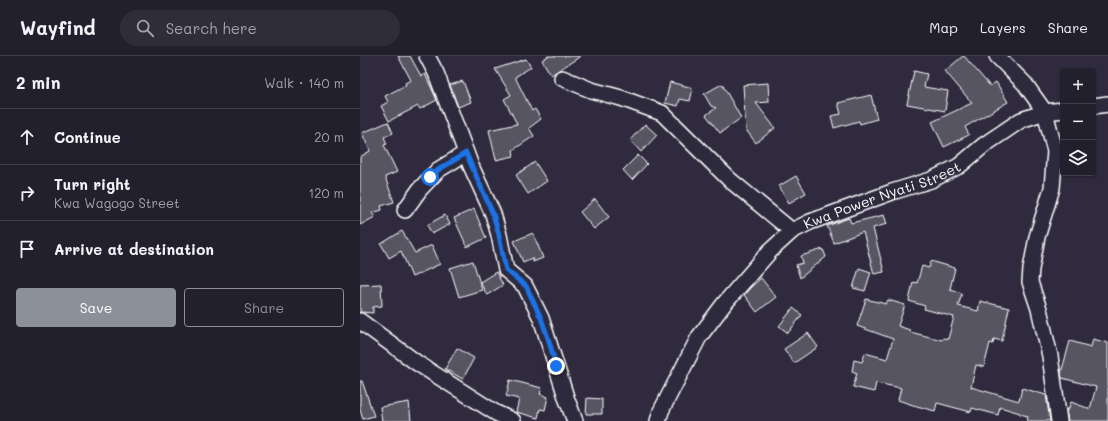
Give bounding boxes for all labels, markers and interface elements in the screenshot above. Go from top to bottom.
search box [120,10,400,46]
text: Wayfind [20,15,96,40]
icon: search [134,17,156,39]
text: Search here [166,18,257,38]
text: Map [929,18,958,37]
text: Layers [980,18,1026,37]
text: Share [1048,18,1088,37]
map controls [1060,68,1096,176]
button: + [1060,68,1096,104]
text: 2 min [16,71,61,93]
text: Walk · 140 m [264,74,344,91]
button: − [1060,104,1096,140]
icon: ahead [16,126,38,148]
text: Continue [54,127,121,147]
text: 20 m [314,128,344,145]
button: layers [1060,140,1096,176]
street label: Kwa Power Nyati Street [800,157,964,233]
route start [421,168,439,186]
text: Turn right [54,174,131,194]
icon: right [16,182,38,204]
text: 120 m [308,184,344,201]
text: Kwa Wagogo Street [54,194,180,211]
icon: arrive [16,238,38,260]
text: Arrive at destination [54,239,214,259]
button: Save [16,288,176,327]
button: Share [184,288,344,327]
route end [547,357,565,375]

